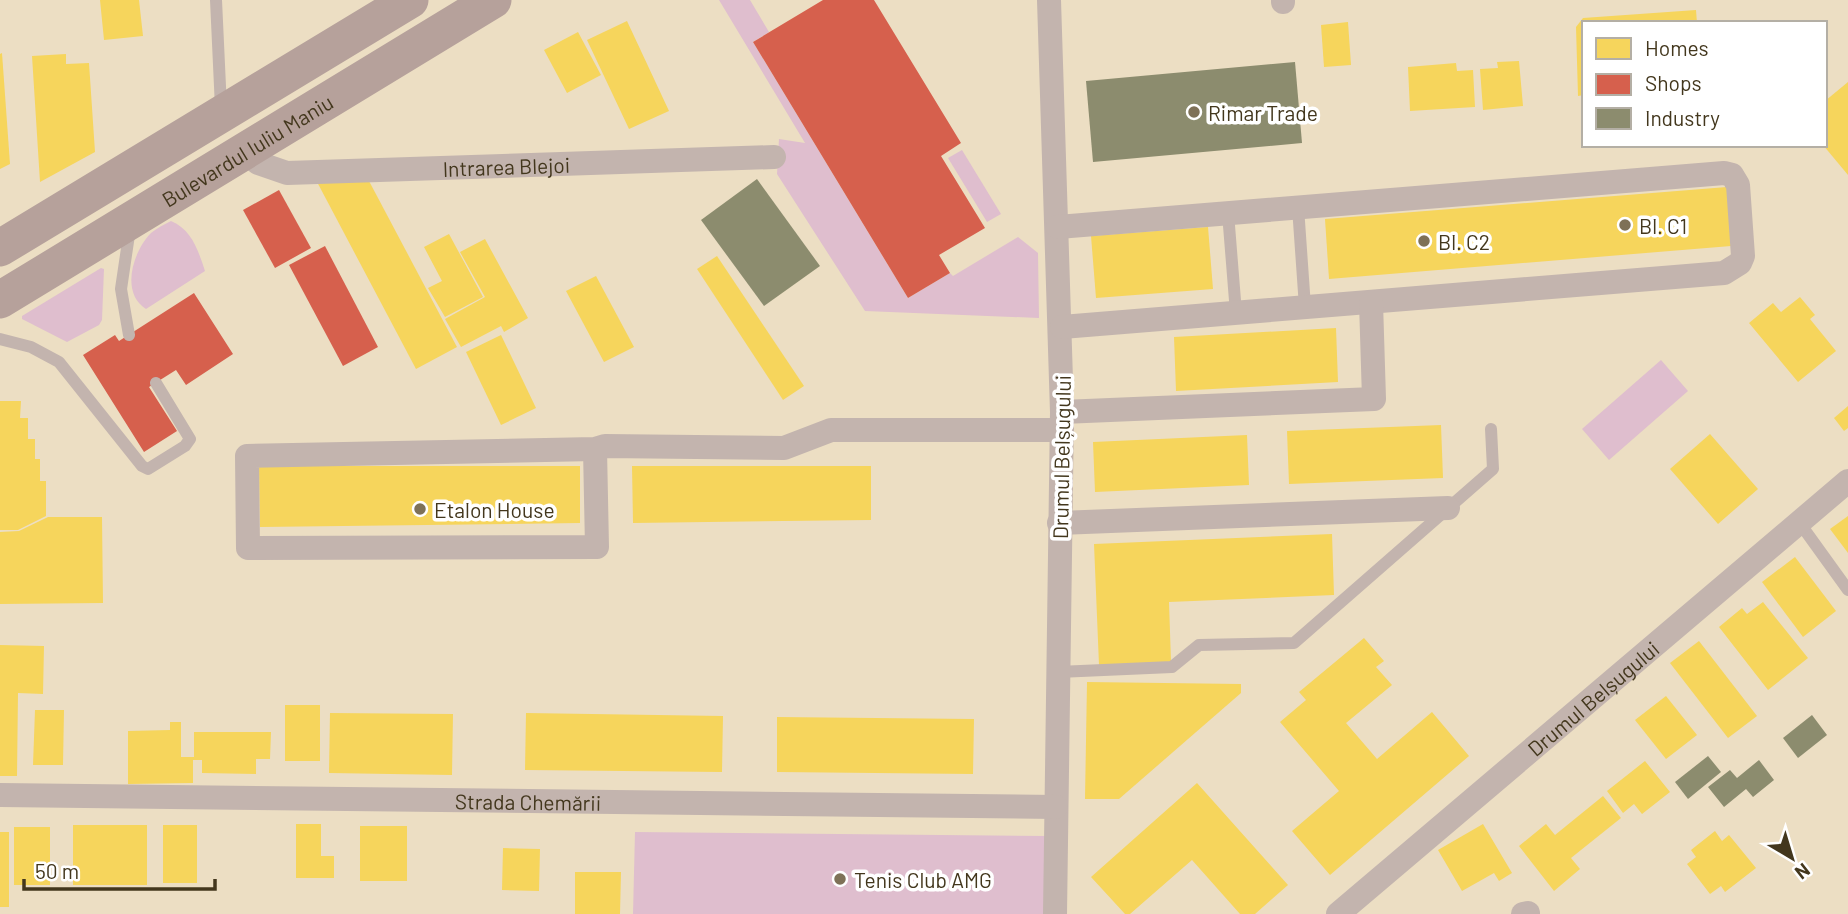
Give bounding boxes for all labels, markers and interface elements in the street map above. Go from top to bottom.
legend [1582,21,1827,147]
text: Homes [1645,35,1709,60]
text: Shops [1645,70,1702,95]
street label: Bulevardul Iuliu Maniu [157,88,337,211]
place label: Rimar Trade [1208,100,1318,125]
marker: Rimar Trade [1186,104,1202,120]
text: Industry [1645,105,1720,130]
street label: Intrarea Blejoi [442,151,571,180]
place label: Bl. C1 [1639,213,1687,238]
marker: Bl. C1 [1617,217,1633,233]
place label: Bl. C2 [1438,229,1490,254]
marker: Bl. C2 [1416,233,1432,249]
street label: Drumul Belșugului [1047,375,1075,539]
place label: Etalon House [434,497,555,522]
marker: Etalon House [412,501,428,517]
street label: Drumul Belșugului [1522,635,1663,761]
street label: Strada Chemării [455,788,601,814]
north arrow [1757,823,1827,893]
scale bar [24,848,215,892]
text: 50 m [35,858,79,883]
text: N [1791,859,1815,885]
place label: Tenis Club AMG [854,867,992,892]
marker: Tenis Club AMG [832,871,848,887]

